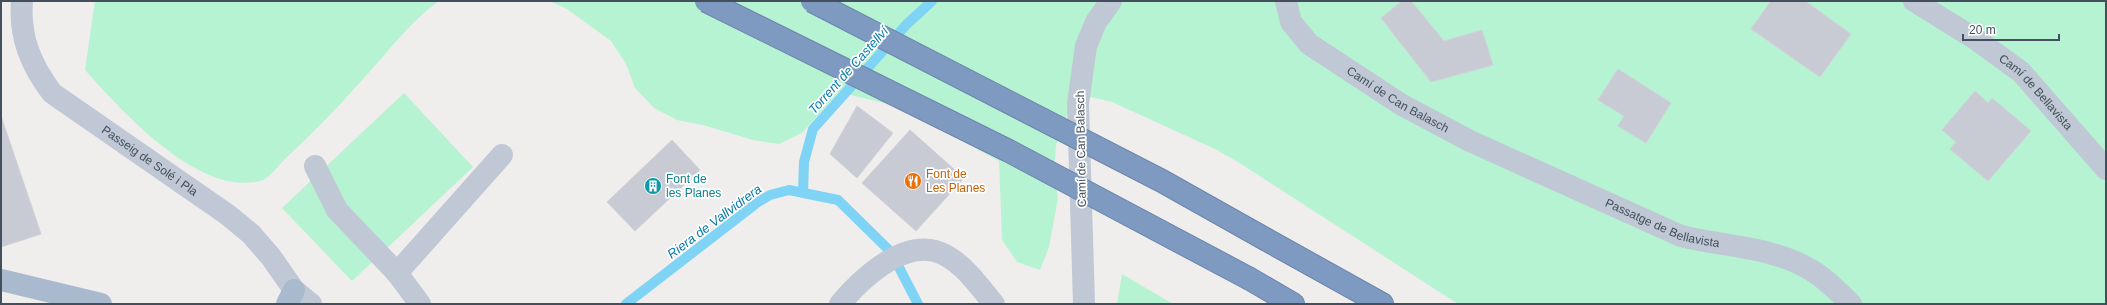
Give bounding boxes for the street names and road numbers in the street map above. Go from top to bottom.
street label: Camí de Bellavista [1996,51,2076,133]
street label: Camí de Can Balasch [1344,64,1451,136]
street label: Camí de Can Balasch [1073,91,1089,207]
street label: Passeig de Solé i Pla [99,123,201,199]
street label: Passatge de Bellavista [1603,196,1721,250]

